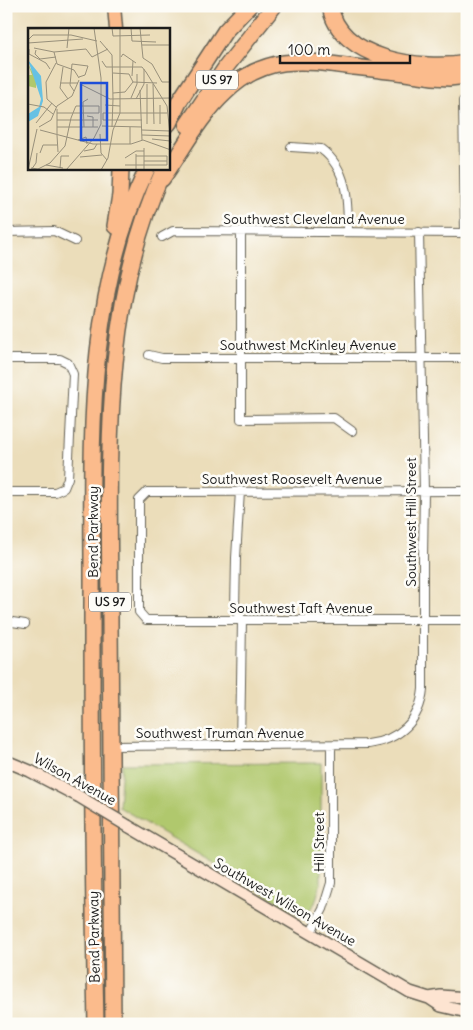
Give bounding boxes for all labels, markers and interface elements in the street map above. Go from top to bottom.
inset map [28,28,170,170]
scale bar [280,32,410,64]
text: 100 m [288,40,330,59]
road number: US 97 [196,70,238,90]
street label: Southwest Cleveland Avenue [223,210,405,228]
street label: Southwest McKinley Avenue [220,336,396,354]
street label: Southwest Hill Street [402,457,420,587]
street label: Southwest Roosevelt Avenue [202,470,382,488]
street label: Bend Parkway [84,486,102,578]
road number: US 97 [89,592,131,612]
street label: Southwest Taft Avenue [229,599,373,617]
street label: Southwest Truman Avenue [136,724,304,742]
street label: Wilson Avenue [31,749,119,809]
street label: Hill Street [310,812,328,872]
street label: Southwest Wilson Avenue [211,854,359,950]
street label: Bend Parkway [84,891,104,983]

